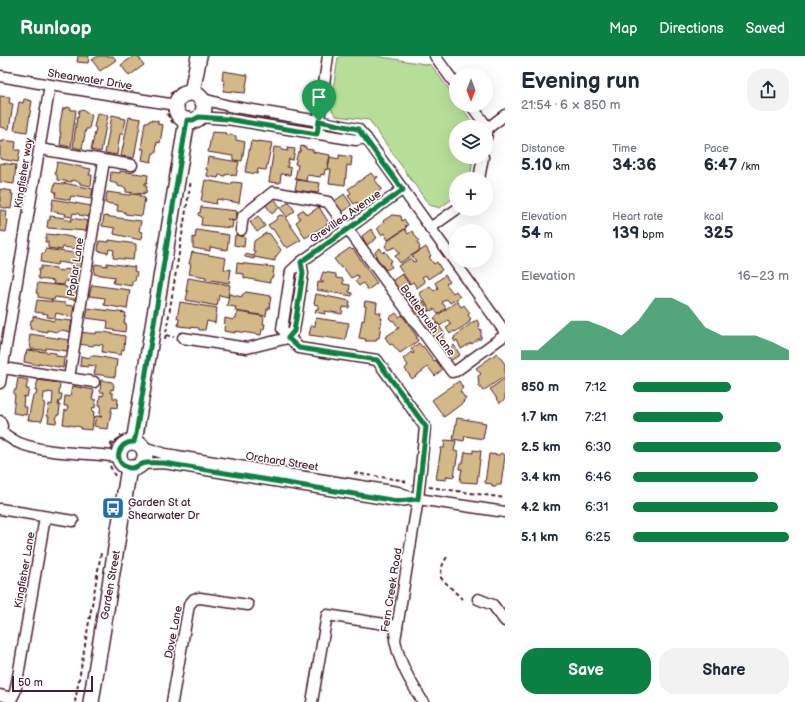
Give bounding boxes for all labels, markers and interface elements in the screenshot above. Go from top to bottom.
text: Runloop [20,17,92,40]
text: Map [609,20,637,37]
text: Directions [659,20,724,37]
text: Saved [746,20,785,37]
street label: Shearwater Drive [47,66,134,93]
north arrow [449,68,493,112]
map controls [449,68,493,268]
text: Evening run [521,68,640,95]
button: share [747,69,789,111]
pin [302,80,336,121]
icon: arrive [308,86,330,108]
text: 21:54 · 6 × 850 m [521,97,621,113]
button: layers [449,120,493,164]
street label: Kingfisher way [12,137,35,209]
text: Distance [521,142,565,155]
text: Time [612,142,637,155]
text: Pace [704,142,729,155]
text: 5.10 [521,155,552,175]
text: 34:36 [612,155,657,175]
text: 6:47 [704,155,737,175]
text: km [552,160,570,173]
text: /km [737,160,760,173]
button: + [449,172,493,216]
street label: Grevillea Avenue [307,187,384,246]
text: Elevation [521,210,567,223]
text: Heart rate [612,210,663,223]
text: kcal [704,210,723,223]
text: 54 [521,223,541,243]
text: 139 [612,223,639,243]
text: 325 [704,223,734,243]
button: − [449,224,493,268]
text: m [541,228,553,241]
text: bpm [639,228,664,241]
street label: Poplar Lane [64,236,87,298]
text: Elevation [521,268,575,284]
text: 16–23 m [738,268,789,284]
street label: Bottlebrush Lane [397,282,458,359]
text: 850 m [521,379,559,395]
text: 7:12 [585,379,607,395]
text: 1.7 km [521,409,558,425]
text: 7:21 [585,409,607,425]
text: 2.5 km [521,439,561,455]
text: 6:30 [585,439,611,455]
street label: Orchard Street [245,449,320,474]
text: 3.4 km [521,469,561,485]
text: 6:46 [585,469,611,485]
bus stop icon: Garden St at Shearwater Dr [100,495,126,521]
place label: Garden St at Shearwater Dr [128,496,201,522]
text: 4.2 km [521,499,561,515]
text: 6:31 [585,499,609,515]
text: 5.1 km [521,529,558,545]
text: 6:25 [585,529,611,545]
street label: Kingfisher Lane [11,530,38,609]
street label: Fern Creek Road [378,547,405,633]
street label: Garden Street [98,549,123,621]
street label: Dove Lane [162,604,185,660]
button: Save [521,648,651,694]
button: Share [659,648,789,694]
scale bar [12,674,93,693]
text: 50 m [18,676,43,689]

